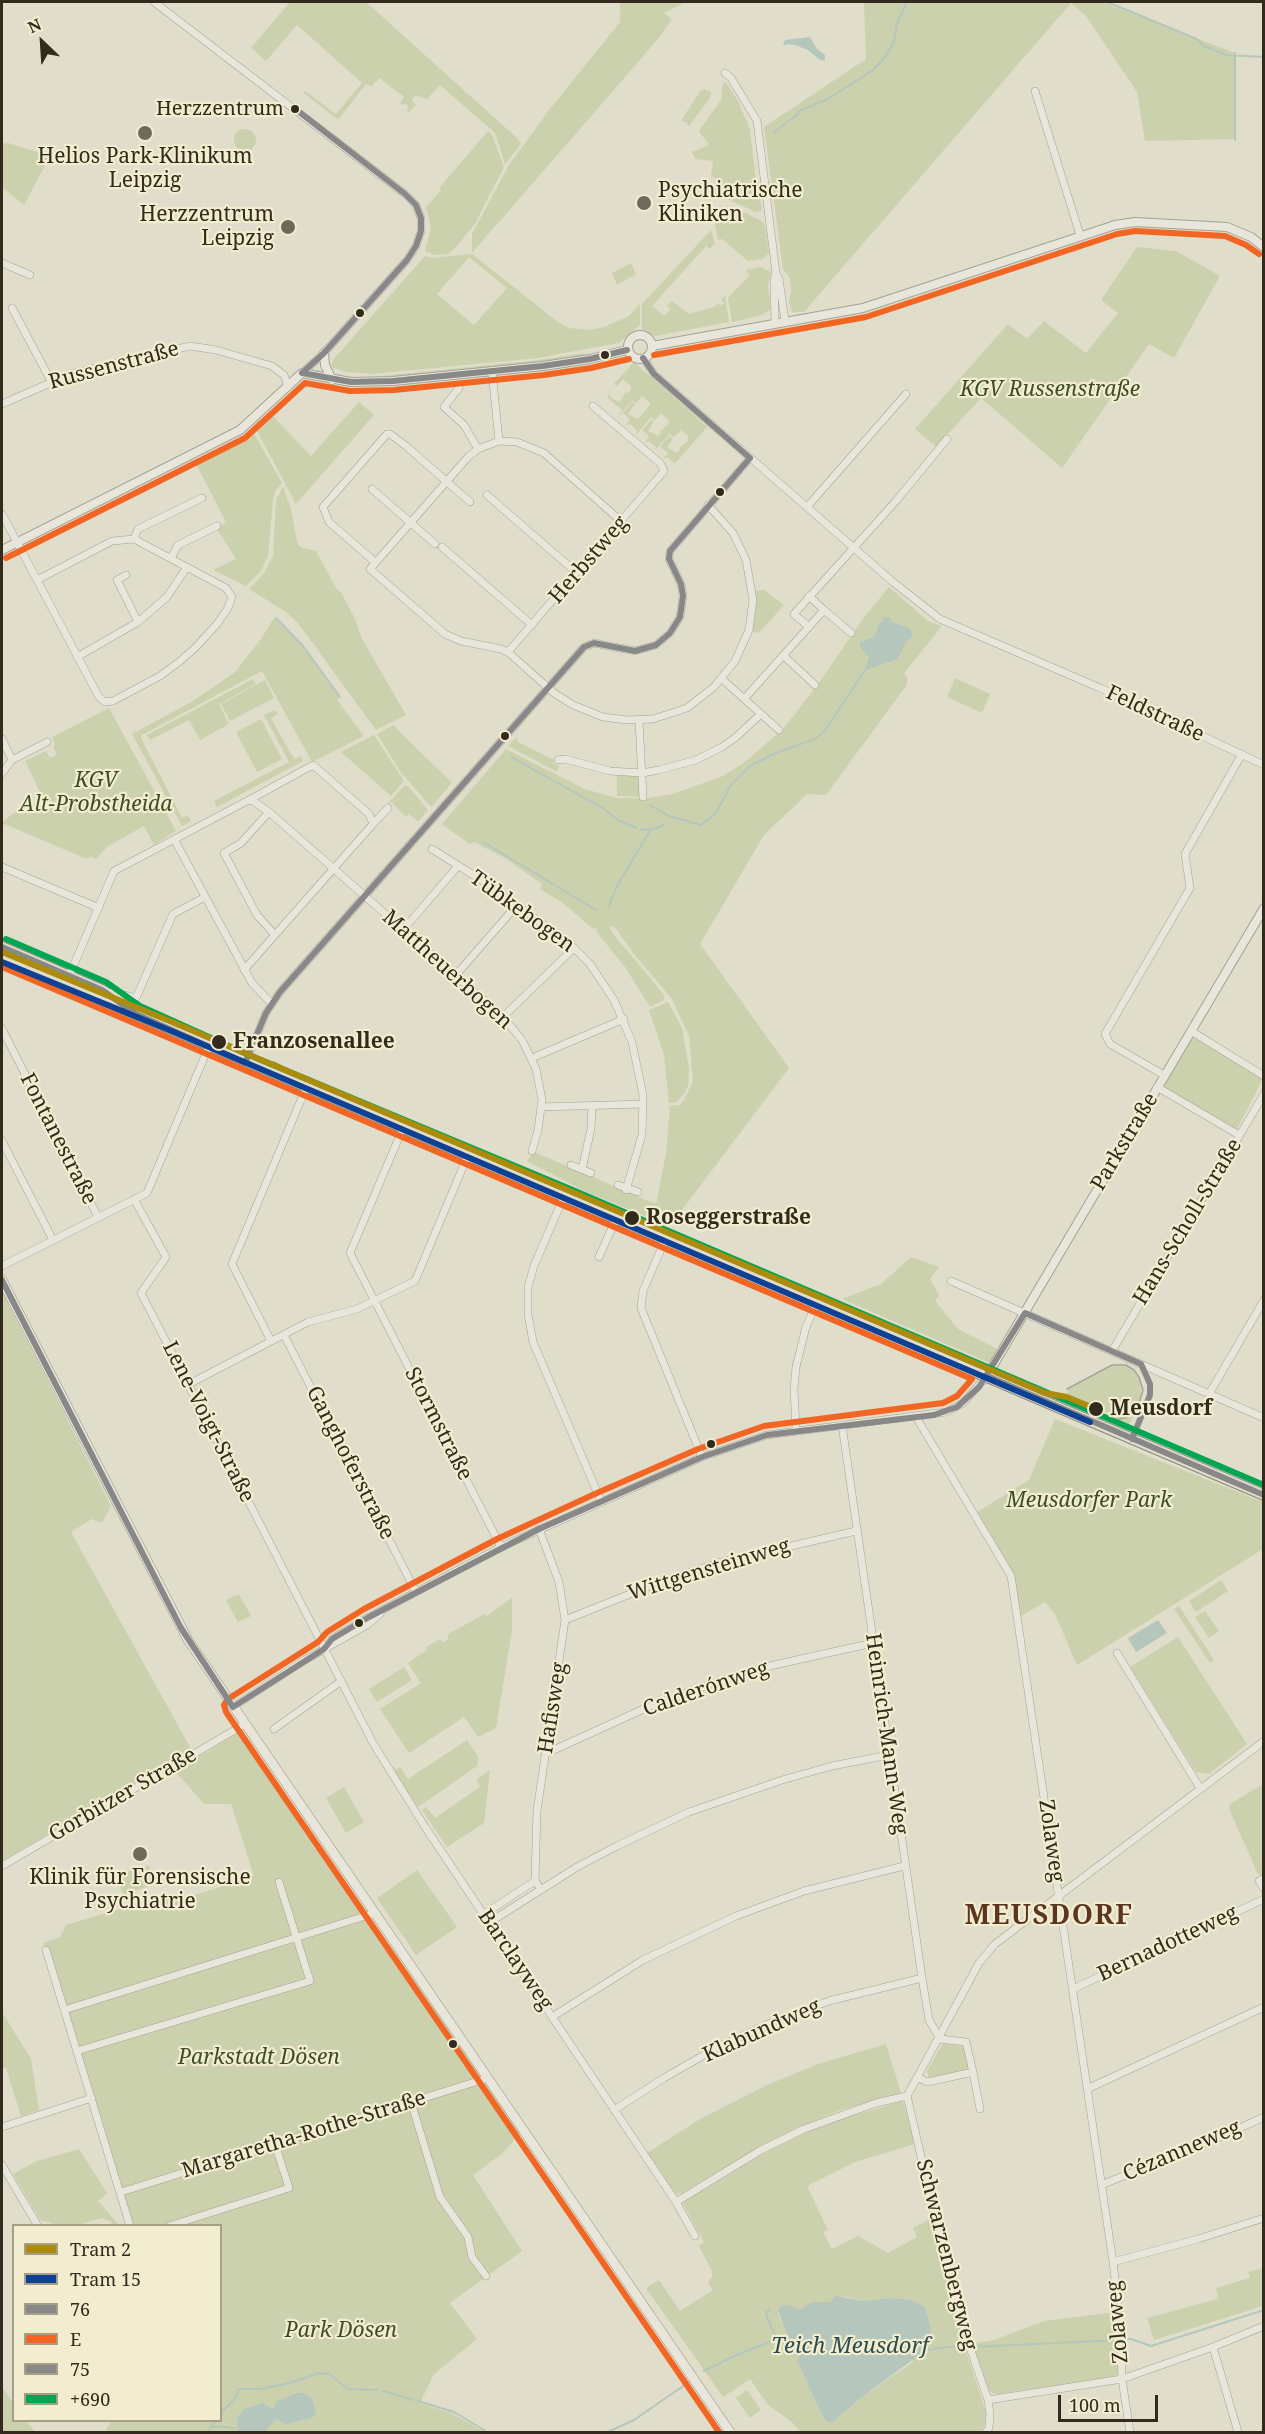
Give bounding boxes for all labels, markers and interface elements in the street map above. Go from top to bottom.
north arrow [12,12,72,72]
text: N [24,13,45,38]
place label: Herzzentrum [156,97,284,121]
marker: Herzzentrum [289,103,301,115]
marker: Helios Park-Klinikum Leipzig [136,124,154,142]
place label: Helios Park-Klinikum Leipzig [37,144,253,194]
place label: Psychiatrische Kliniken [658,178,803,228]
marker: Psychiatrische Kliniken [635,194,653,212]
place label: Herzzentrum Leipzig [140,202,274,252]
marker: Herzzentrum Leipzig [279,218,297,236]
unlabelled marker [354,307,366,319]
street label: Russenstraße [46,337,182,395]
unlabelled marker [599,349,611,361]
park label: KGV Russenstraße [960,377,1140,403]
unlabelled marker [714,486,726,498]
street label: Herbstweg [544,511,634,609]
street label: Feldstraße [1102,680,1208,748]
unlabelled marker [499,730,511,742]
park label: KGV Alt-Probstheida [20,768,172,818]
street label: Tübkebogen [465,866,579,958]
street label: Mattheuerbogen [377,905,517,1035]
place label: Franzosenallee [233,1029,395,1055]
marker: Franzosenallee [210,1033,228,1051]
street label: Fontanestraße [14,1069,102,1209]
street label: Parkstraße [1086,1089,1164,1195]
street label: Hans-Scholl-Straße [1128,1134,1248,1310]
place label: Roseggerstraße [646,1205,811,1231]
marker: Roseggerstraße [623,1209,641,1227]
street label: Lene-Voigt-Straße [156,1337,260,1507]
street label: Stormstraße [399,1363,477,1485]
street label: Ganghoferstraße [300,1382,400,1544]
place label: Meusdorf [1110,1396,1212,1422]
marker: Meusdorf [1087,1400,1105,1418]
unlabelled marker [705,1438,717,1450]
park label: Meusdorfer Park [1006,1488,1172,1514]
street label: Wittgensteinweg [625,1533,793,1607]
unlabelled marker [353,1617,365,1629]
street label: Heinrich-Mann-Weg [859,1632,913,1836]
street label: Calderónweg [640,1656,772,1722]
street label: Hafisweg [533,1660,573,1756]
street label: Gorbitzer Straße [45,1743,201,1847]
street label: Zolaweg [1033,1798,1069,1884]
marker: Klinik für Forensische Psychiatrie [131,1845,149,1863]
place label: Klinik für Forensische Psychiatrie [29,1865,251,1915]
district label: MEUSDORF [964,1900,1134,1932]
street label: Bernadotteweg [1094,1900,1242,1988]
street label: Barclayweg [472,1905,558,2015]
street label: Klabundweg [699,1994,825,2068]
unlabelled marker [447,2038,459,2050]
park label: Parkstadt Dösen [178,2045,340,2071]
street label: Margaretha-Rothe-Straße [179,2086,429,2184]
street label: Cézanneweg [1119,2115,1245,2187]
street label: Schwarzenbergweg [910,2157,982,2353]
legend [12,2224,222,2422]
text: Tram 2 [70,2237,131,2261]
text: Tram 15 [70,2267,141,2291]
street label: Zolaweg [1102,2279,1134,2365]
text: 76 [70,2297,90,2321]
park label: Park Dösen [285,2318,397,2344]
text: E [70,2327,81,2351]
water label: Teich Meusdorf [771,2334,929,2360]
text: 75 [70,2357,90,2381]
scale bar [1061,2383,1162,2421]
text: +690 [70,2387,110,2411]
text: 100 m [1069,2393,1121,2417]

